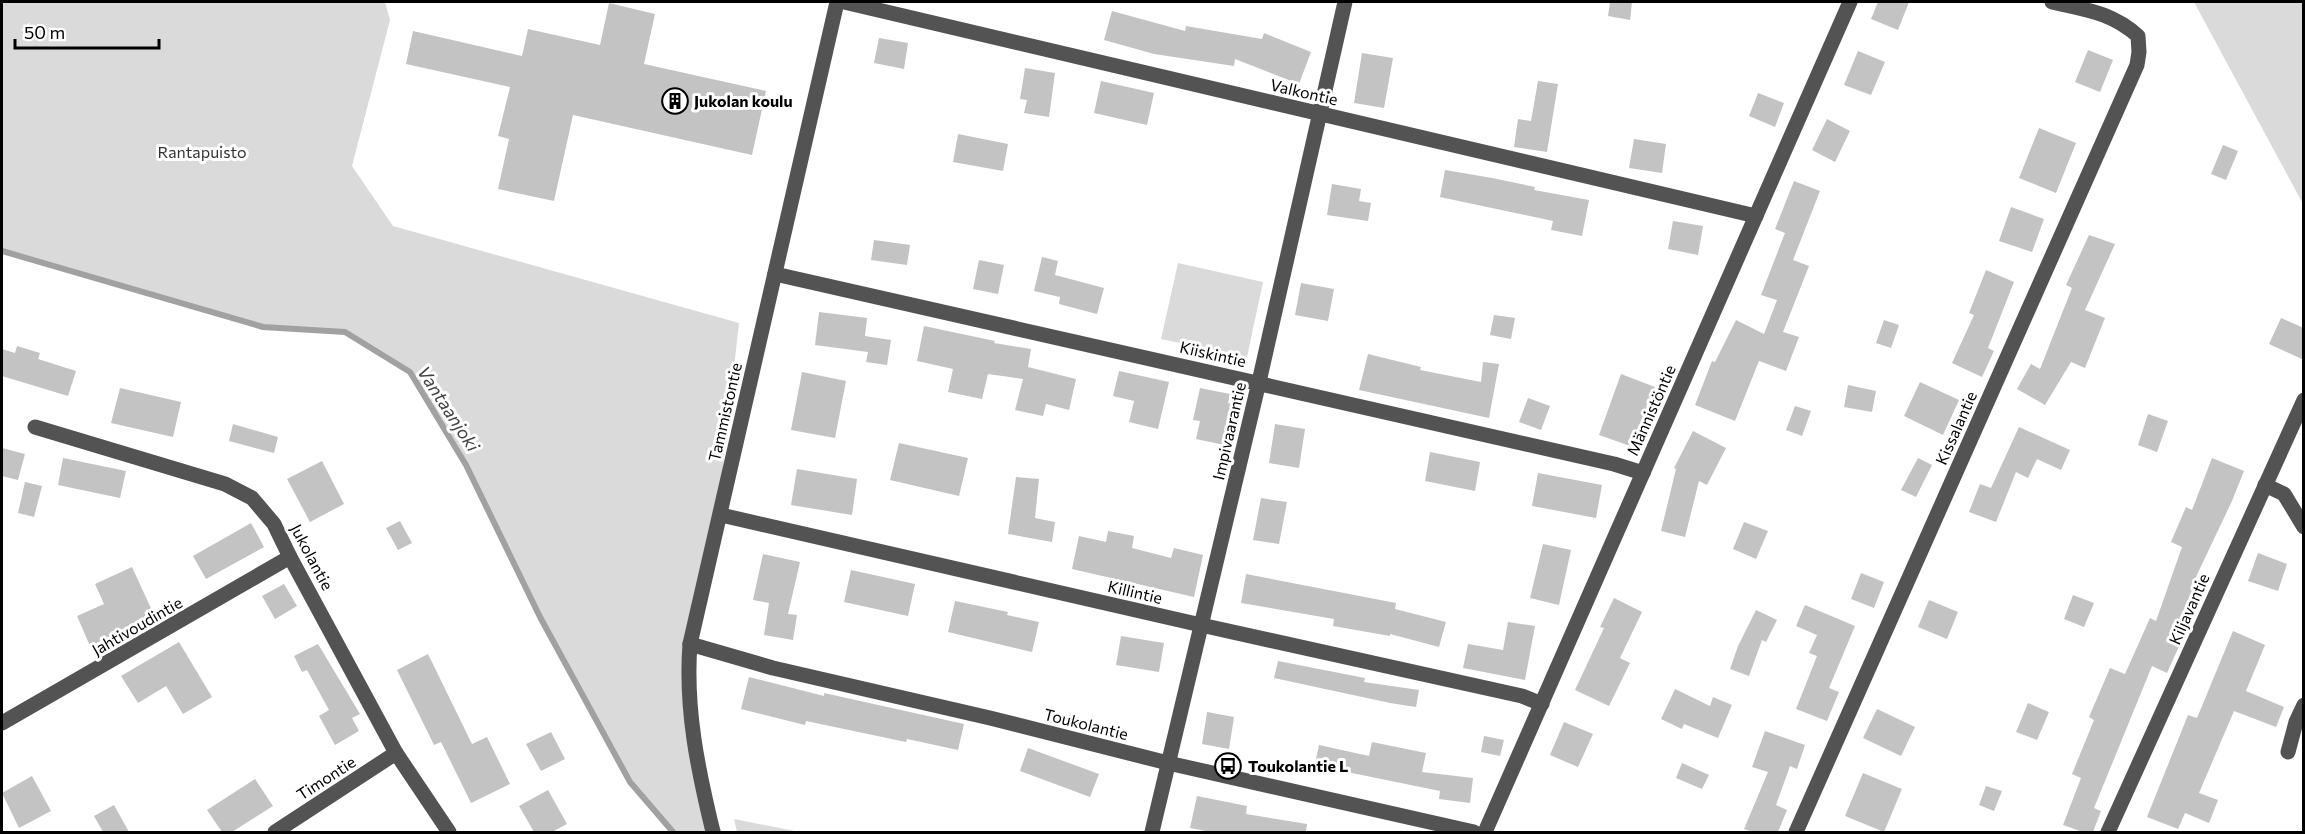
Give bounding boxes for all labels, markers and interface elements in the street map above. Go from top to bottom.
scale bar [15,12,159,50]
text: 50 m [24,21,65,43]
street label: Valkontie [1268,75,1340,109]
building icon: Jukolan koulu [660,86,690,116]
place label: Jukolan koulu [694,91,793,110]
park label: Rantapuisto [158,142,246,161]
street label: Kiiskintie [1178,337,1248,370]
street label: Tammistontie [704,361,745,463]
street label: Männistöntie [1622,361,1679,458]
water label: Vantaanjoki [413,362,485,456]
street label: Impivaarantie [1208,380,1249,482]
street label: Kissalantie [1931,388,1980,468]
street label: Jukolantie [287,520,338,593]
street label: Kiljavantie [2164,570,2213,647]
street label: Killintie [1106,576,1164,607]
street label: Jahtivoudintie [88,592,185,659]
street label: Toukolantie [1042,704,1130,743]
bus stop icon: Toukolantie L [1213,751,1243,781]
street label: Timontie [293,752,359,804]
place label: Toukolantie L [1248,756,1348,775]

